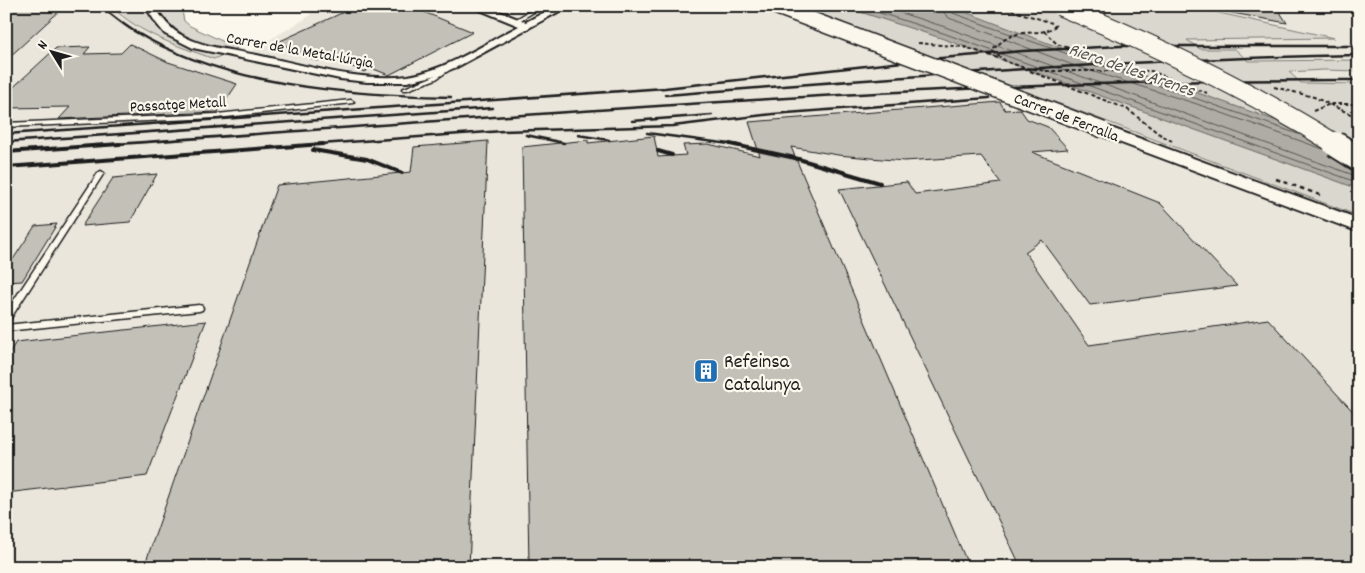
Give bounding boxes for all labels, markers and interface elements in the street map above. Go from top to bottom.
street label: Carrer de la Metal·lúrgia [224,27,375,76]
north arrow [28,28,78,78]
text: N [33,37,53,54]
water label: Riera de les Arenes [1065,38,1198,105]
street label: Carrer de Ferralla [1010,88,1122,149]
street label: Passatge Metall [129,91,227,120]
place label: Refeinsa Catalunya [724,349,801,400]
building icon: Refeinsa Catalunya [693,358,719,384]

